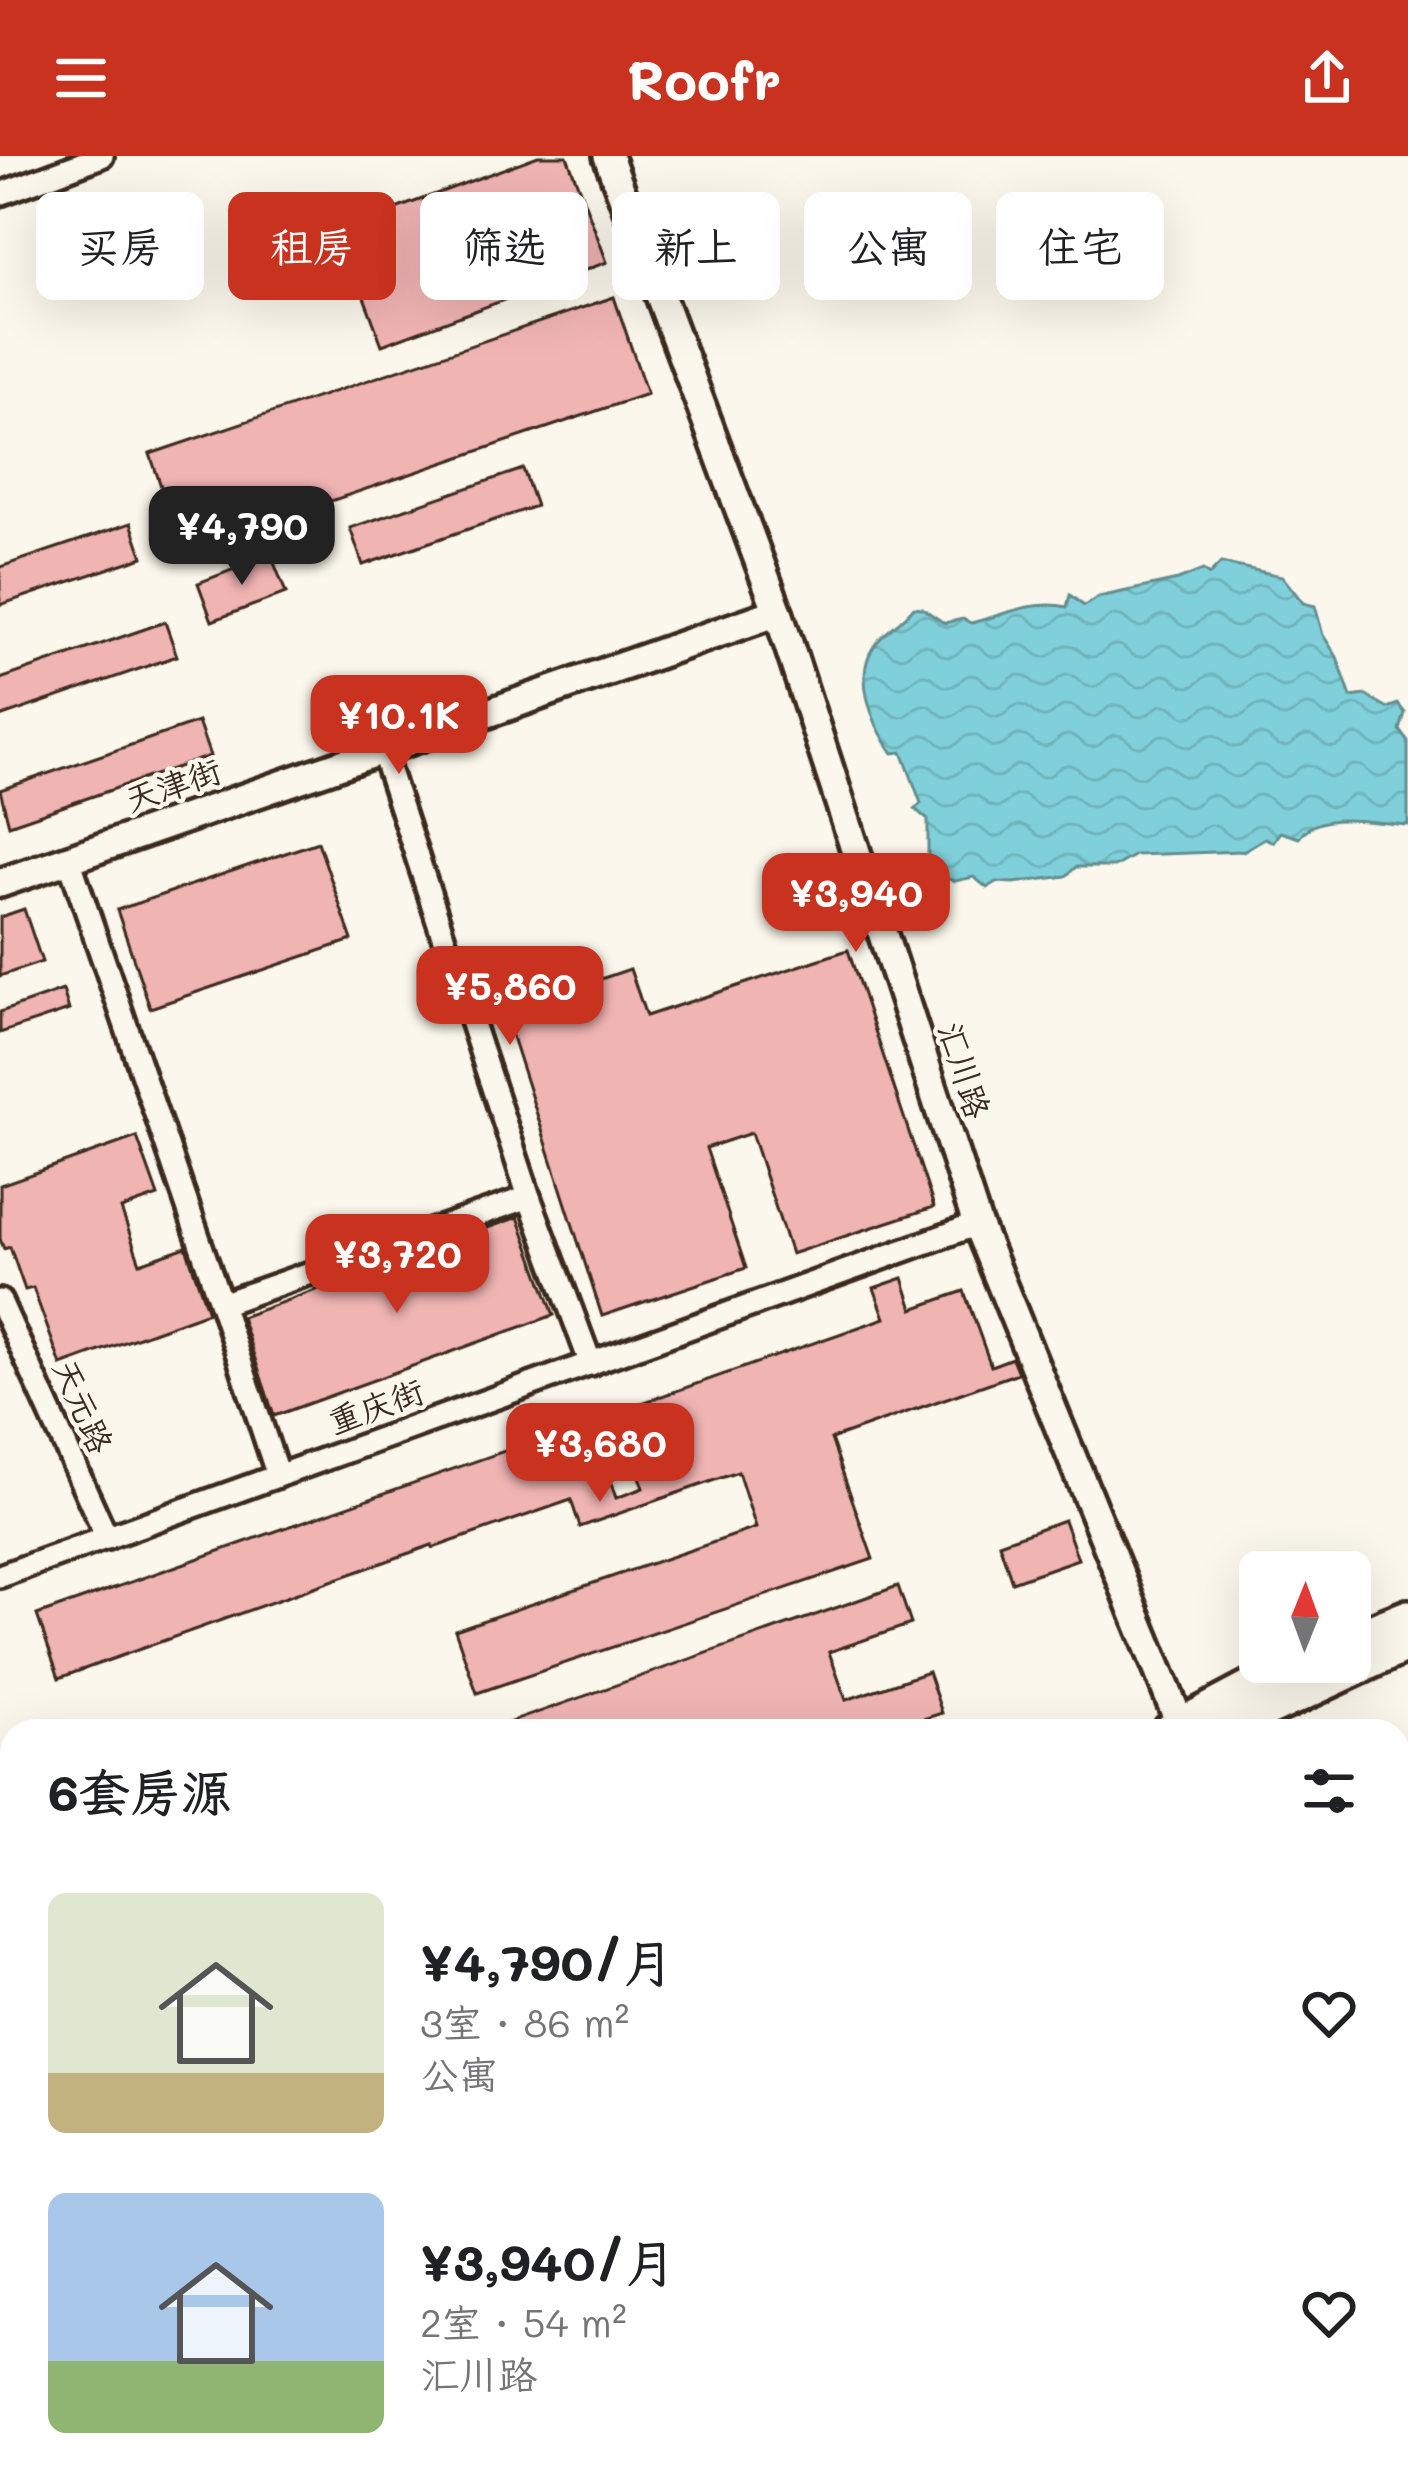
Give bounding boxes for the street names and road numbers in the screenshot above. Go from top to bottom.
street label: 天津街 [119,747,226,820]
street label: 汇川路 [930,1016,1001,1123]
street label: 天元路 [45,1351,124,1459]
street label: 重庆街 [322,1367,429,1442]

